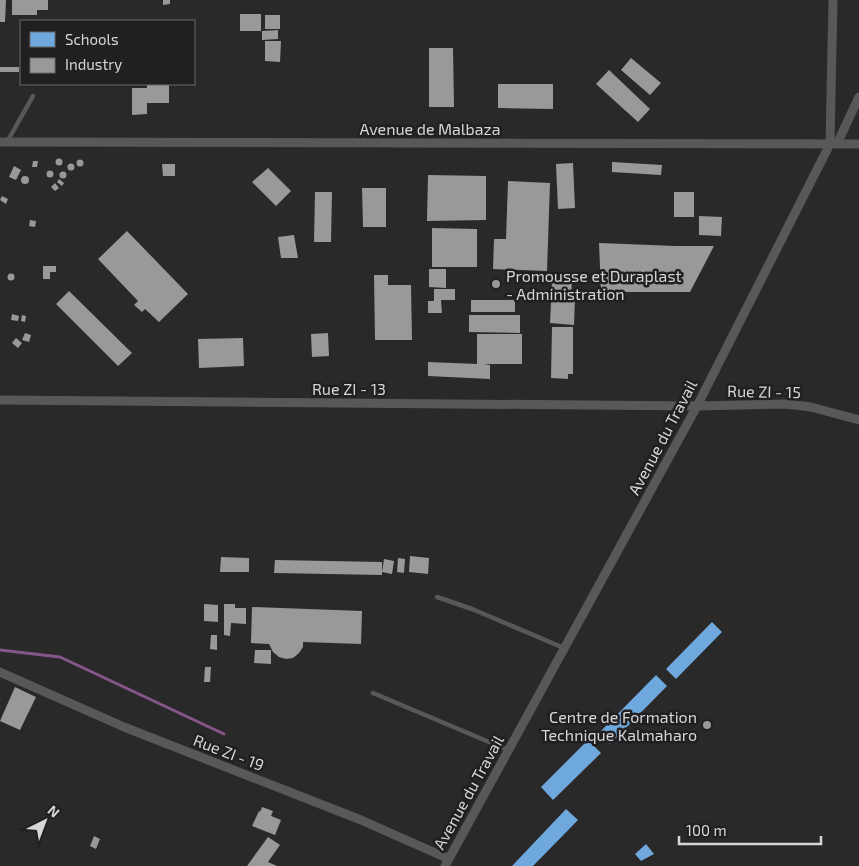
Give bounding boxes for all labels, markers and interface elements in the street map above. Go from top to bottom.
legend [20,20,195,85]
text: Schools [65,30,119,48]
text: Industry [65,55,122,73]
street label: Avenue de Malbaza [360,119,500,138]
place label: Promousse et Duraplast - Administration [506,266,682,303]
marker: Promousse et Duraplast - Administration [490,278,502,290]
street label: Avenue du Travail [624,376,700,498]
street label: Rue ZI - 13 [312,379,386,398]
street label: Rue ZI - 15 [727,381,801,401]
place label: Centre de Formation Technique Kalmaharo [541,707,697,744]
marker: Centre de Formation Technique Kalmaharo [701,719,713,731]
street label: Rue ZI - 19 [191,730,267,774]
street label: Avenue du Travail [429,731,507,852]
north arrow [20,796,70,846]
text: N [45,801,63,821]
scale bar [679,814,822,846]
text: 100 m [686,821,727,839]

